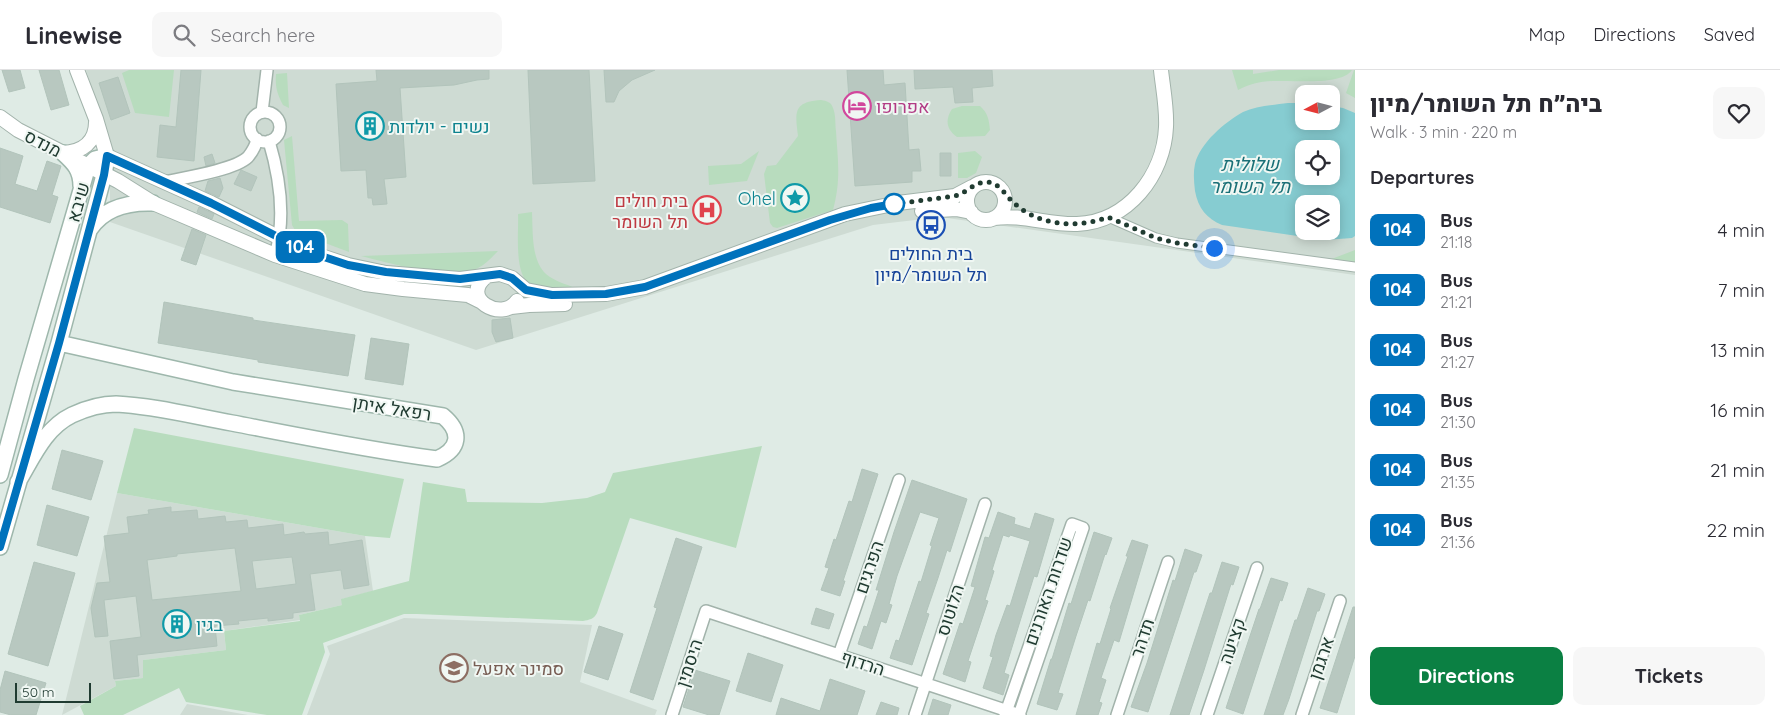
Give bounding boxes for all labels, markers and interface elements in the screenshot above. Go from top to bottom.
search box [152,12,502,57]
text: Linewise [25,20,122,50]
icon: search [170,21,198,49]
text: Search here [210,23,315,47]
text: Map [1528,23,1565,46]
text: Directions [1593,23,1676,46]
text: Saved [1704,23,1755,46]
north arrow [1295,85,1340,130]
map controls [1295,85,1340,240]
button: heart [1713,87,1765,139]
text: ביה״ח תל השומר/מיון [1370,88,1602,118]
hotel icon: אפרופו [842,91,872,121]
place label: אפרופו [876,95,930,118]
building icon: נשים - יולדות [355,111,385,141]
place label: נשים - יולדות [389,115,489,138]
text: Walk · 3 min · 220 m [1370,122,1517,142]
street label: מנדס [20,124,66,162]
button: locate [1295,140,1340,185]
water label: שלולית תל השומר [1210,152,1291,198]
text: Departures [1370,165,1474,189]
street label: שיבא [61,179,95,225]
place icon: Ohel [780,183,810,213]
place label: Ohel [738,187,776,210]
place label: בית חולים תל השומר [612,189,689,233]
unlabelled marker [883,193,905,215]
hospital icon: בית חולים תל השומר [692,195,722,225]
button: layers [1295,195,1340,240]
text: Bus [1440,208,1473,232]
bus stop icon: בית החולים תל השומר/מיון [916,210,946,240]
text: 104 [1383,218,1412,241]
text: 4 min [1717,218,1765,242]
line badge: 104 [271,231,329,263]
text: 21:18 [1440,232,1472,252]
text: 104 [286,235,314,258]
your location [1202,236,1227,261]
place label: בית החולים תל השומר/מיון [875,242,987,286]
text: Bus [1440,268,1473,292]
text: 104 [1383,278,1412,301]
text: 7 min [1718,278,1765,302]
text: 21:21 [1440,292,1473,312]
text: Bus [1440,328,1473,352]
text: 104 [1383,338,1412,361]
text: 13 min [1710,338,1765,362]
text: 21:27 [1440,352,1475,372]
text: Bus [1440,388,1473,412]
street label: רפאל איתן [351,390,433,426]
text: 104 [1383,398,1412,421]
text: 16 min [1710,398,1765,422]
text: 21:30 [1440,412,1476,432]
text: Bus [1440,448,1473,472]
text: 104 [1383,458,1412,481]
text: 21 min [1710,458,1765,482]
text: 21:35 [1440,472,1475,492]
text: Bus [1440,508,1473,532]
text: 104 [1383,518,1412,541]
text: 22 min [1706,518,1765,542]
text: 21:36 [1440,532,1475,552]
street label: שדרות האורנים [1019,534,1077,648]
street label: הפרגים [849,537,889,597]
street label: הלוטוס [931,581,969,639]
building icon: בגין [162,609,192,639]
place label: בגין [196,613,224,636]
street label: תדהר [1125,615,1159,661]
street label: קציעה [1213,615,1251,667]
street label: ארגמן [1303,633,1339,683]
street label: היסמין [670,636,708,690]
street label: הרדוף [838,645,888,681]
button: Directions [1370,647,1563,705]
button: Tickets [1573,647,1765,705]
school or university icon: סמינר אפעל [439,653,469,683]
place label: סמינר אפעל [473,657,564,680]
scale bar [15,680,91,703]
text: 50 m [22,683,55,701]

